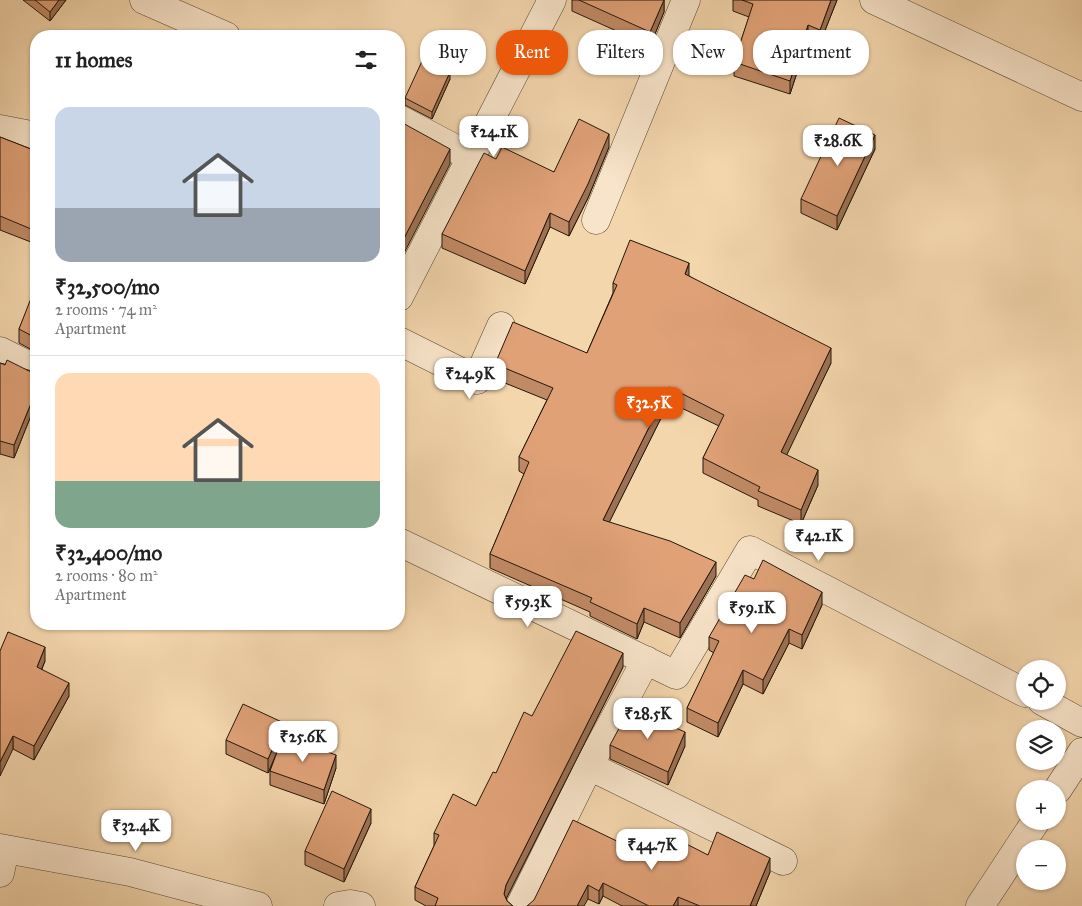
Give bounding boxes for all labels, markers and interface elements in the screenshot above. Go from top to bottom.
chip: Buy [420,30,486,75]
chip: Rent [496,30,568,75]
chip: Filters [578,30,663,75]
chip: New [673,30,743,75]
chip: Apartment [753,30,869,75]
icon: filters [352,46,380,74]
text: 11 homes [55,47,132,73]
pin: ₹24.1K [453,116,535,158]
text: ₹24.1K [470,122,518,141]
pin: ₹28.6K [797,124,879,167]
text: ₹28.6K [814,131,862,150]
icon: home [173,140,263,230]
text: ₹32,500/mo [55,274,159,300]
text: 2 rooms · 74 m² [55,300,157,319]
text: Apartment [55,319,127,338]
pin: ₹24.9K [429,358,511,400]
text: ₹24.9K [445,364,495,383]
pin: ₹32.5K [608,386,690,429]
text: ₹32.5K [626,393,672,412]
icon: home [173,405,263,495]
pin: ₹42.1K [778,520,860,562]
text: ₹42.1K [795,526,843,545]
text: ₹32,400/mo [55,540,162,566]
text: 2 rooms · 80 m² [55,566,158,585]
text: Apartment [55,585,127,604]
pin: ₹59.3K [487,586,569,628]
text: ₹59.3K [505,592,551,611]
pin: ₹59.1K [711,592,793,634]
text: ₹59.1K [729,598,775,617]
map controls [1016,660,1066,890]
button: locate [1016,660,1066,710]
pin: ₹28.5K [607,698,689,740]
text: ₹28.5K [624,704,672,723]
pin: ₹25.6K [262,720,344,763]
button: layers [1016,720,1066,770]
text: ₹25.6K [280,727,326,746]
button: + [1016,780,1066,830]
pin: ₹32.4K [95,810,177,852]
text: ₹32.4K [112,816,160,835]
pin: ₹44.7K [611,828,693,871]
text: ₹44.7K [627,835,677,854]
button: − [1016,840,1066,890]

